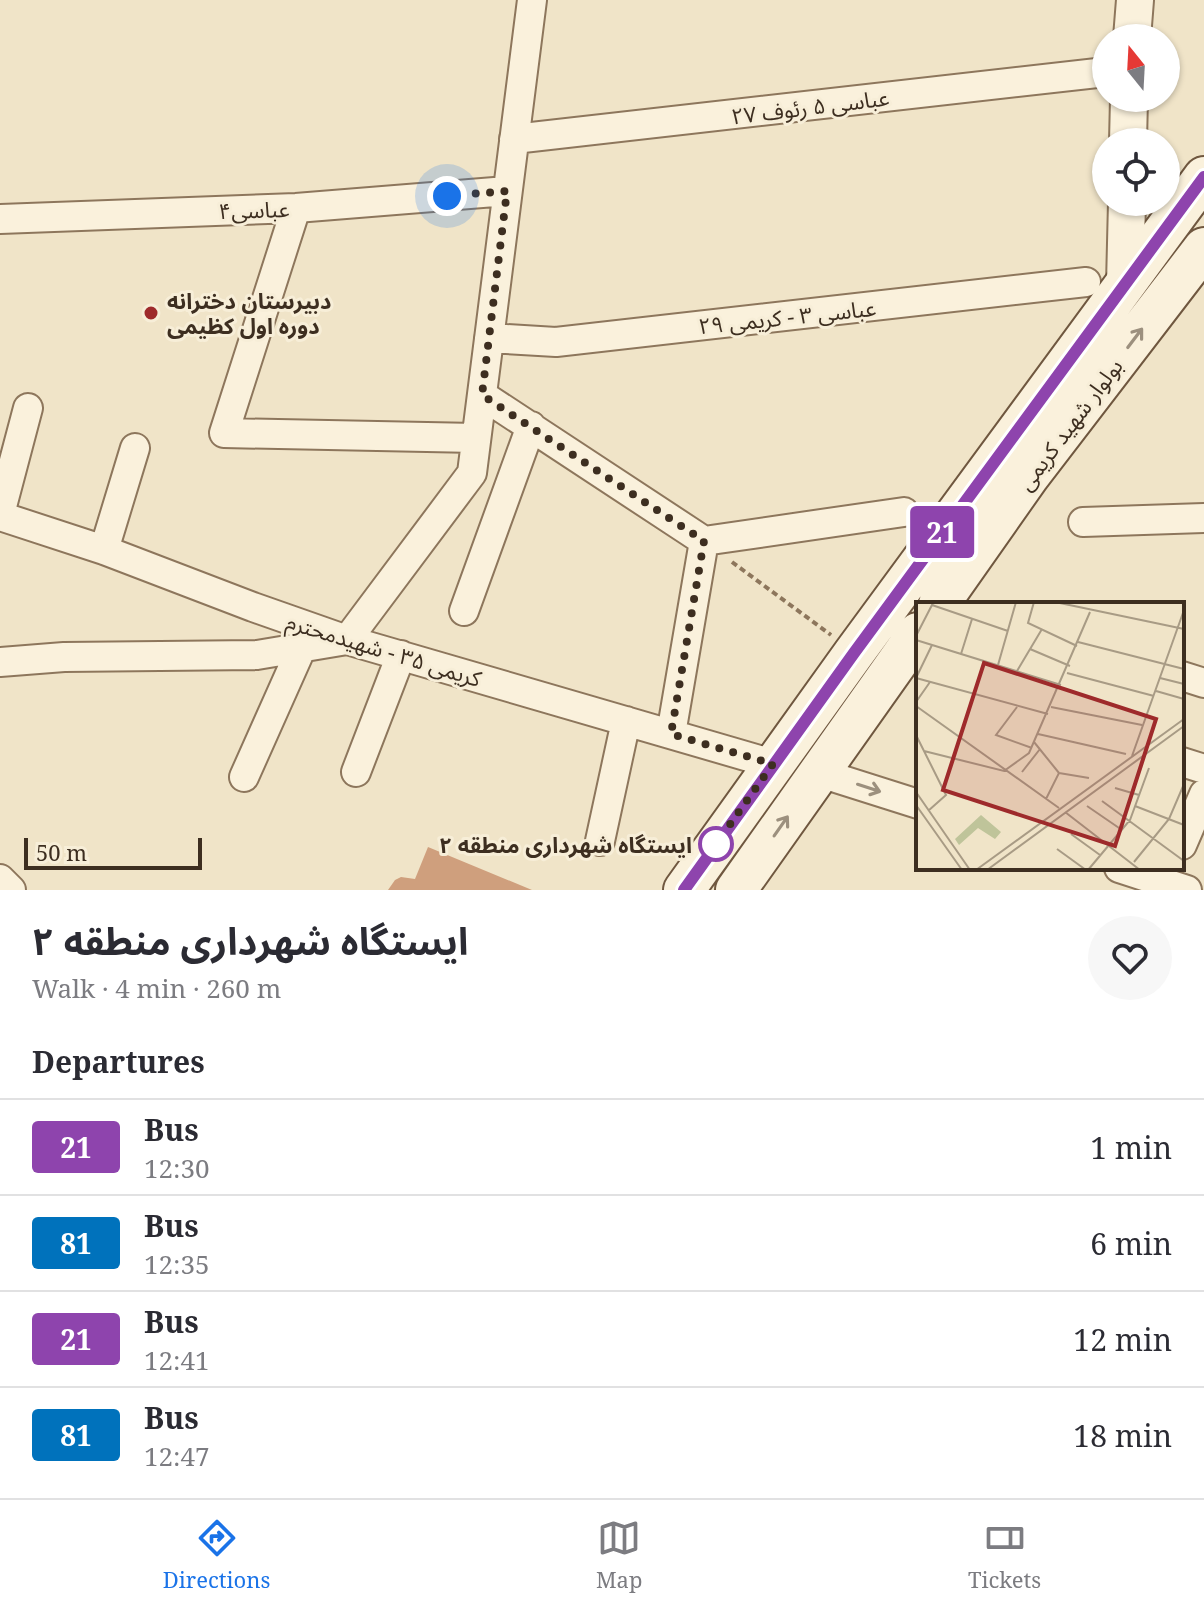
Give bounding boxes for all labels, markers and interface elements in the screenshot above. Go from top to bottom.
north arrow [1092,24,1180,112]
map controls [1092,24,1180,216]
street label: عباسی ۵ رئوف ۲۷ [729,81,891,131]
button: locate [1092,128,1180,216]
your location [427,176,467,216]
street label: عباسی۴ [218,193,290,225]
place label: دبیرستان دخترانه دوره اول کظیمی [167,285,331,340]
street label: عباسی ۳ - کریمی ۲۹ [697,292,877,340]
marker: دبیرستان دخترانه دوره اول کظیمی [142,304,160,322]
one-way arrow [1126,328,1143,350]
street label: بولوار شهید کریمی [1009,352,1129,496]
line badge: 21 [906,506,978,558]
text: 21 [926,513,958,551]
inset map [916,602,1184,870]
street label: کریمی ۳۵ - شهیدمحترم [282,605,486,696]
one-way arrow [856,782,881,797]
one-way arrow [773,816,789,838]
marker: ایستگاه شهرداری منطقه ۲ [699,827,733,861]
place label: ایستگاه شهرداری منطقه ۲ [439,829,692,859]
scale bar [24,834,202,870]
text: 50 m [36,837,87,867]
text: ایستگاه شهرداری منطقه ۲ [32,914,468,966]
button: heart [1088,916,1172,1000]
text: Walk · 4 min · 260 m [32,970,281,1006]
text: Departures [32,1041,205,1082]
text: Bus [144,1109,199,1150]
text: 1 min [1090,1127,1172,1168]
text: 21 [60,1128,92,1166]
text: 12:30 [144,1150,210,1186]
text: Bus [144,1205,199,1246]
text: 6 min [1090,1223,1172,1264]
text: 81 [60,1224,92,1262]
text: 12:35 [144,1246,210,1282]
text: Bus [144,1301,199,1342]
text: 12 min [1073,1319,1172,1360]
text: 21 [60,1320,92,1358]
text: 12:41 [144,1342,210,1378]
text: Bus [144,1397,199,1438]
text: 18 min [1073,1415,1172,1456]
text: 81 [60,1416,92,1454]
text: 12:47 [144,1438,210,1474]
tab: Directions [163,1516,270,1594]
tab: Map [596,1516,642,1594]
tab: Tickets [968,1516,1041,1594]

